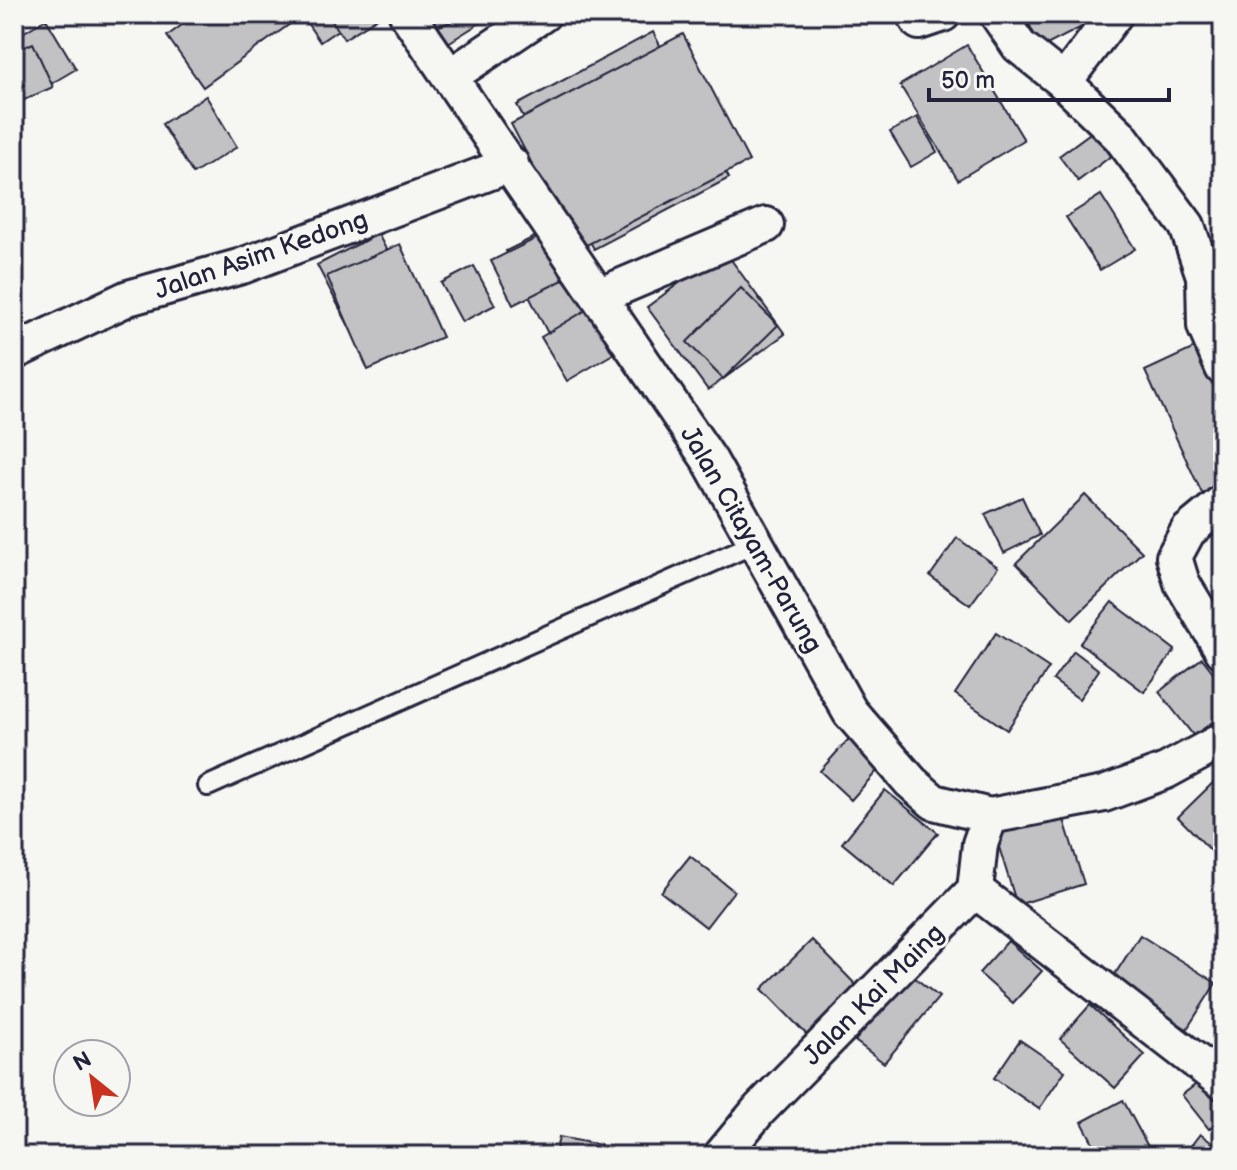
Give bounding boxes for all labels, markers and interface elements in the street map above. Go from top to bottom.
scale bar [929,52,1169,102]
text: 50 m [941,66,995,95]
street label: Jalan Asim Kedong [151,204,372,306]
street label: Jalan Citayam-Parung [673,421,828,659]
street label: Jalan Kai Maing [797,918,951,1072]
north arrow [52,1038,132,1118]
text: N [69,1046,97,1078]

